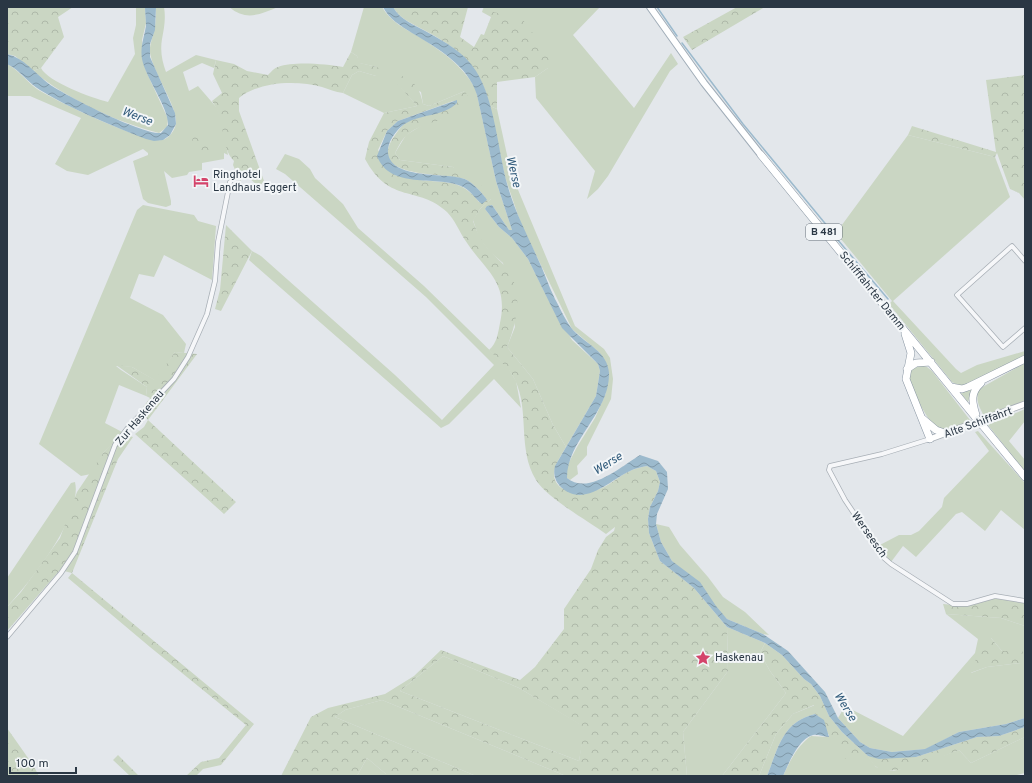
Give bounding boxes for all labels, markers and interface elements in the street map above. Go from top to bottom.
water label: Werse [119,104,155,130]
water label: Werse [502,155,525,190]
place label: Ringhotel Landhaus Eggert [213,168,297,195]
hotel icon: Ringhotel Landhaus Eggert [192,172,210,190]
road number: B 481 [806,224,842,240]
street label: Schifffahrter Damm [836,249,908,333]
street label: Zur Haskenau [113,387,167,449]
street label: Alte Schiffahrt [942,404,1014,442]
water label: Werse [590,448,626,479]
street label: Werseesch [848,509,890,561]
place icon: Haskenau [694,649,712,667]
place label: Haskenau [715,651,763,665]
water label: Werse [830,689,861,725]
scale bar [10,749,76,775]
text: 100 m [16,756,49,772]

